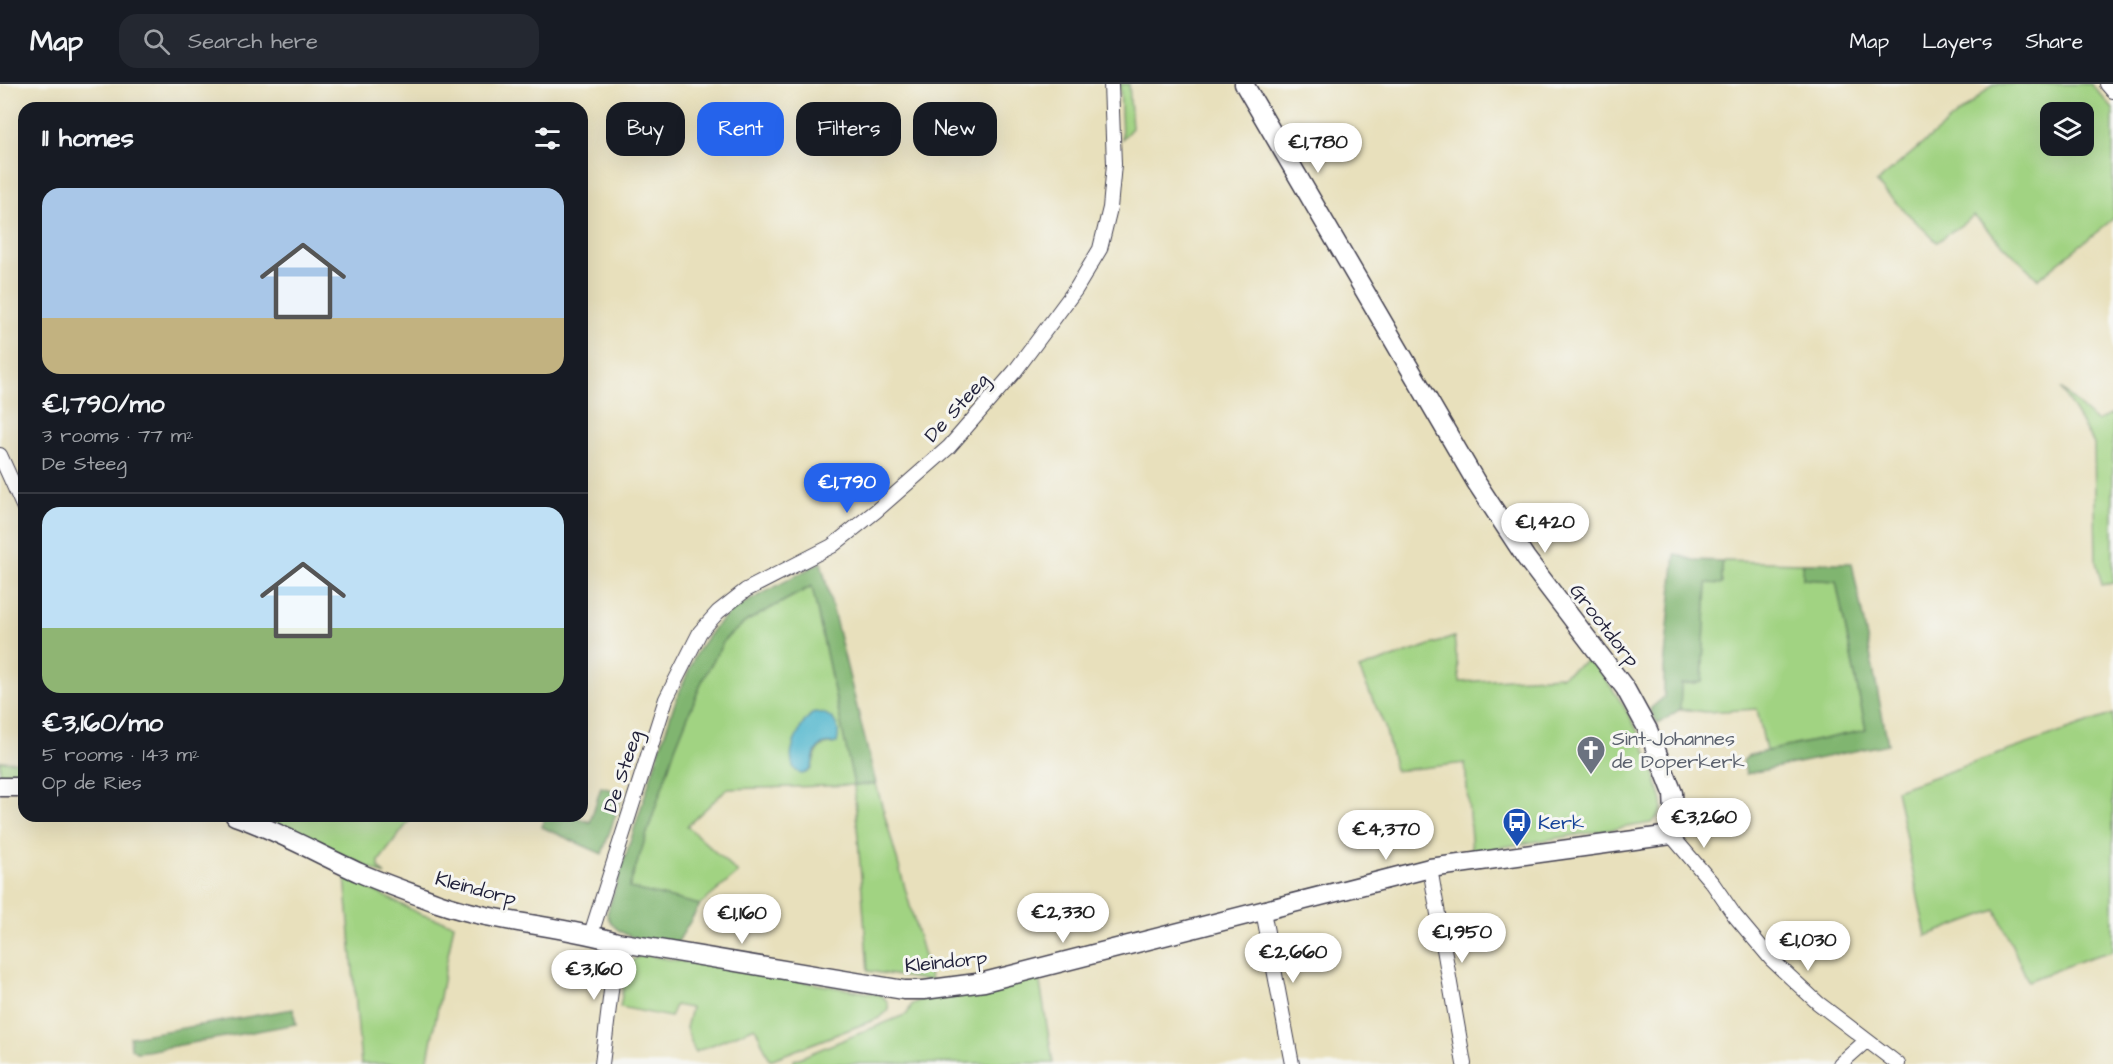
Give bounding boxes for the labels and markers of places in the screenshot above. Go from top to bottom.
pin: €1,780 [1269,123,1367,174]
pin: €1,790 [798,463,896,514]
pin: €1,420 [1496,503,1594,554]
place label: Sint-Johannes de Doperkerk [1612,725,1745,776]
church icon: Sint-Johannes de Doperkerk [1575,734,1607,776]
pin: €3,260 [1655,798,1753,849]
bus stop icon: Kerk [1501,806,1533,848]
place label: Kerk [1538,809,1584,837]
pin: €4,370 [1337,810,1435,861]
pin: €2,330 [1014,893,1112,944]
pin: €1,160 [693,894,791,945]
pin: €1,950 [1413,913,1511,964]
pin: €1,030 [1759,921,1857,972]
pin: €2,660 [1244,933,1342,984]
pin: €3,160 [545,950,643,1001]

